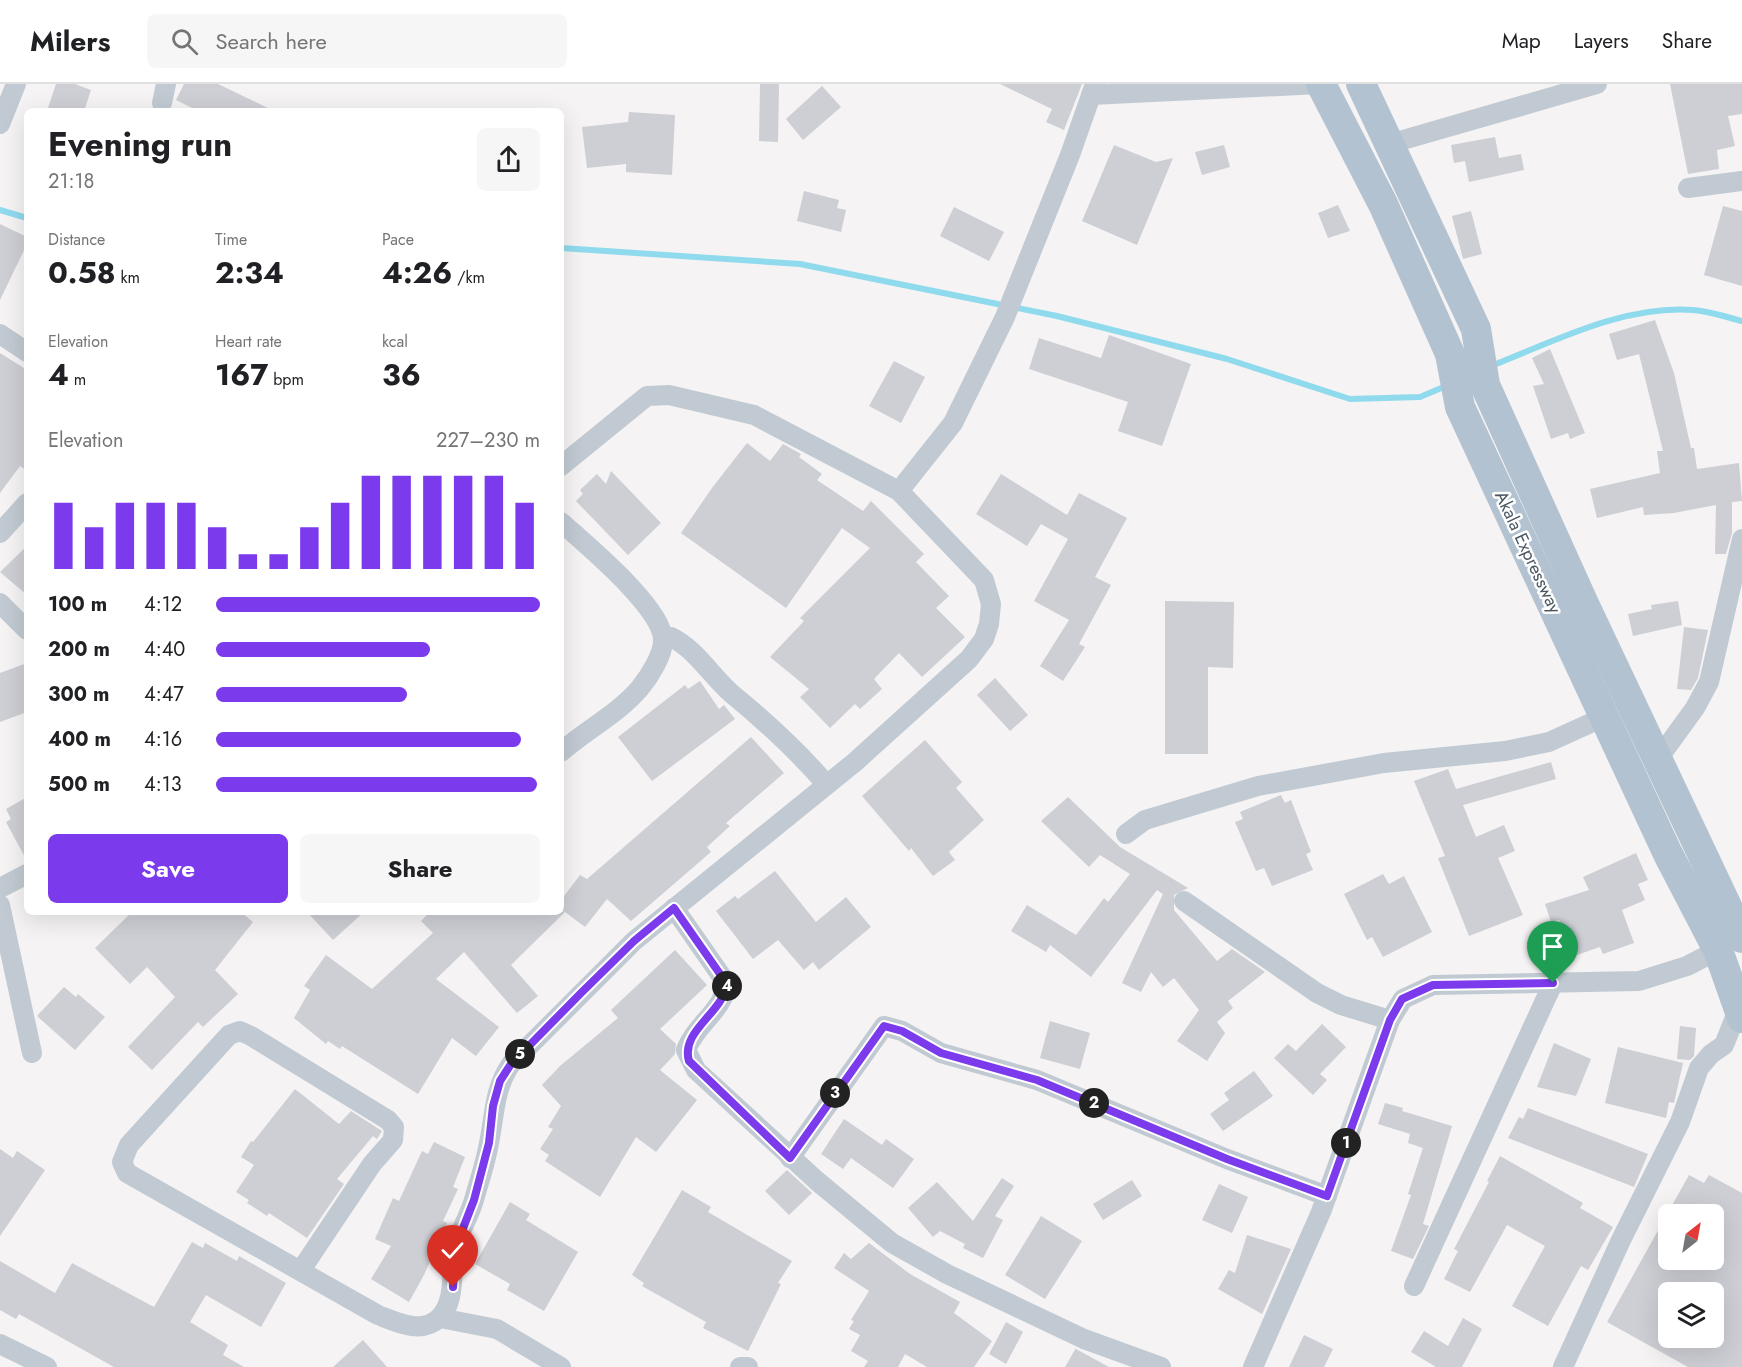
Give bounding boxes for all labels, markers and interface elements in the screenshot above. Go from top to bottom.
search box [147,14,567,68]
text: Milers [30,21,111,62]
icon: search [168,25,201,58]
text: Search here [216,25,327,57]
text: Map [1502,26,1541,56]
text: Layers [1574,26,1629,56]
text: Share [1662,26,1712,56]
text: Evening run [48,121,232,168]
button: share [477,128,540,191]
text: 21:18 [48,167,94,196]
text: Distance [48,228,105,251]
text: Time [215,228,247,251]
text: Pace [382,228,414,251]
text: 0.58 [48,251,116,294]
text: 2:34 [215,251,284,294]
text: 4:26 [382,251,452,294]
text: km [116,266,140,289]
text: /km [452,266,485,289]
text: Elevation [48,330,108,353]
text: Heart rate [215,330,282,353]
text: kcal [382,330,408,353]
text: 4 [48,353,69,396]
text: 167 [215,353,268,396]
text: 36 [382,353,421,396]
text: m [69,368,86,391]
text: bpm [268,368,304,391]
text: Elevation [48,426,123,455]
text: 227–230 m [436,426,540,455]
street label: Akala Expressway [1488,486,1568,618]
text: 100 m [48,590,107,619]
text: 4:12 [144,590,182,619]
text: 200 m [48,635,110,664]
text: 4:40 [144,635,185,664]
text: 300 m [48,680,109,709]
text: 4:47 [144,680,184,709]
text: 400 m [48,725,111,754]
text: 4:16 [144,725,182,754]
text: 500 m [48,770,110,799]
text: 4:13 [144,770,182,799]
button: Save [48,834,288,903]
button: Share [300,834,540,903]
pin [1527,921,1578,983]
icon: arrive [1536,930,1569,963]
pin: 4 [712,971,742,1001]
text: 4 [721,974,733,997]
pin: 5 [505,1039,535,1069]
text: 5 [515,1042,525,1065]
pin: 3 [820,1078,850,1108]
text: 3 [830,1081,840,1104]
pin: 2 [1079,1088,1109,1118]
text: 2 [1089,1091,1099,1114]
pin: 1 [1331,1128,1361,1158]
text: 1 [1342,1131,1350,1154]
north arrow [1658,1204,1724,1270]
map controls [1658,1204,1724,1348]
pin [427,1225,478,1287]
icon: check [436,1234,469,1267]
button: layers [1658,1282,1724,1348]

